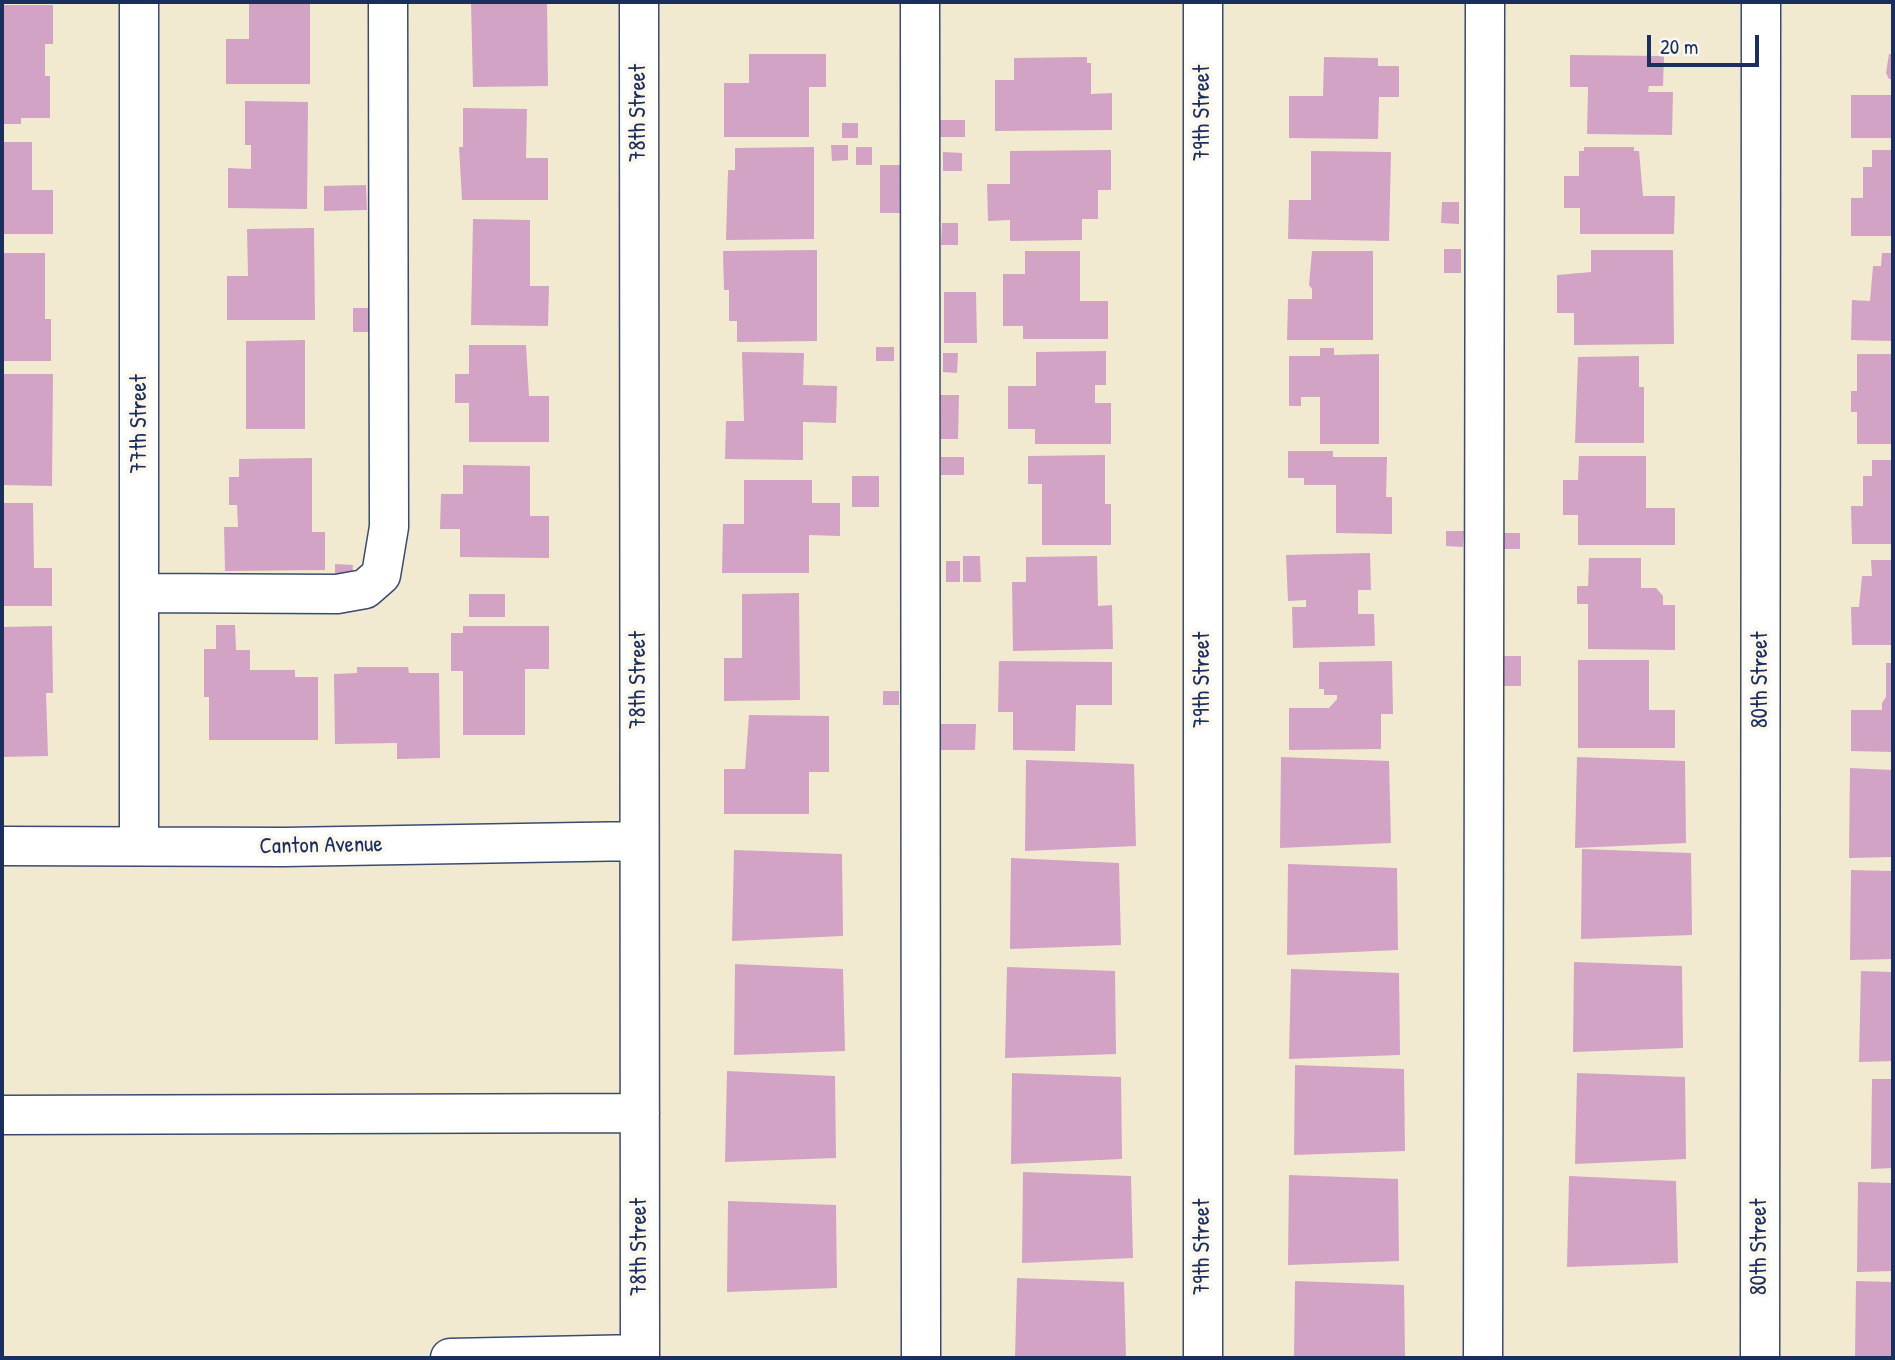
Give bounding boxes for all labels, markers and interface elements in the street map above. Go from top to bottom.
scale bar [1650,21,1762,65]
text: 20 m [1660,32,1698,61]
street label: 78th Street [625,64,653,162]
street label: 79th Street [1189,65,1217,161]
street label: 77th Street [126,374,154,474]
street label: 78th Street [625,631,653,729]
street label: 79th Street [1189,632,1217,728]
street label: 80th Street [1747,632,1775,728]
street label: Canton Avenue [259,831,383,861]
street label: 78th Street [626,1198,654,1296]
street label: 79th Street [1189,1199,1217,1295]
street label: 80th Street [1746,1199,1774,1295]

